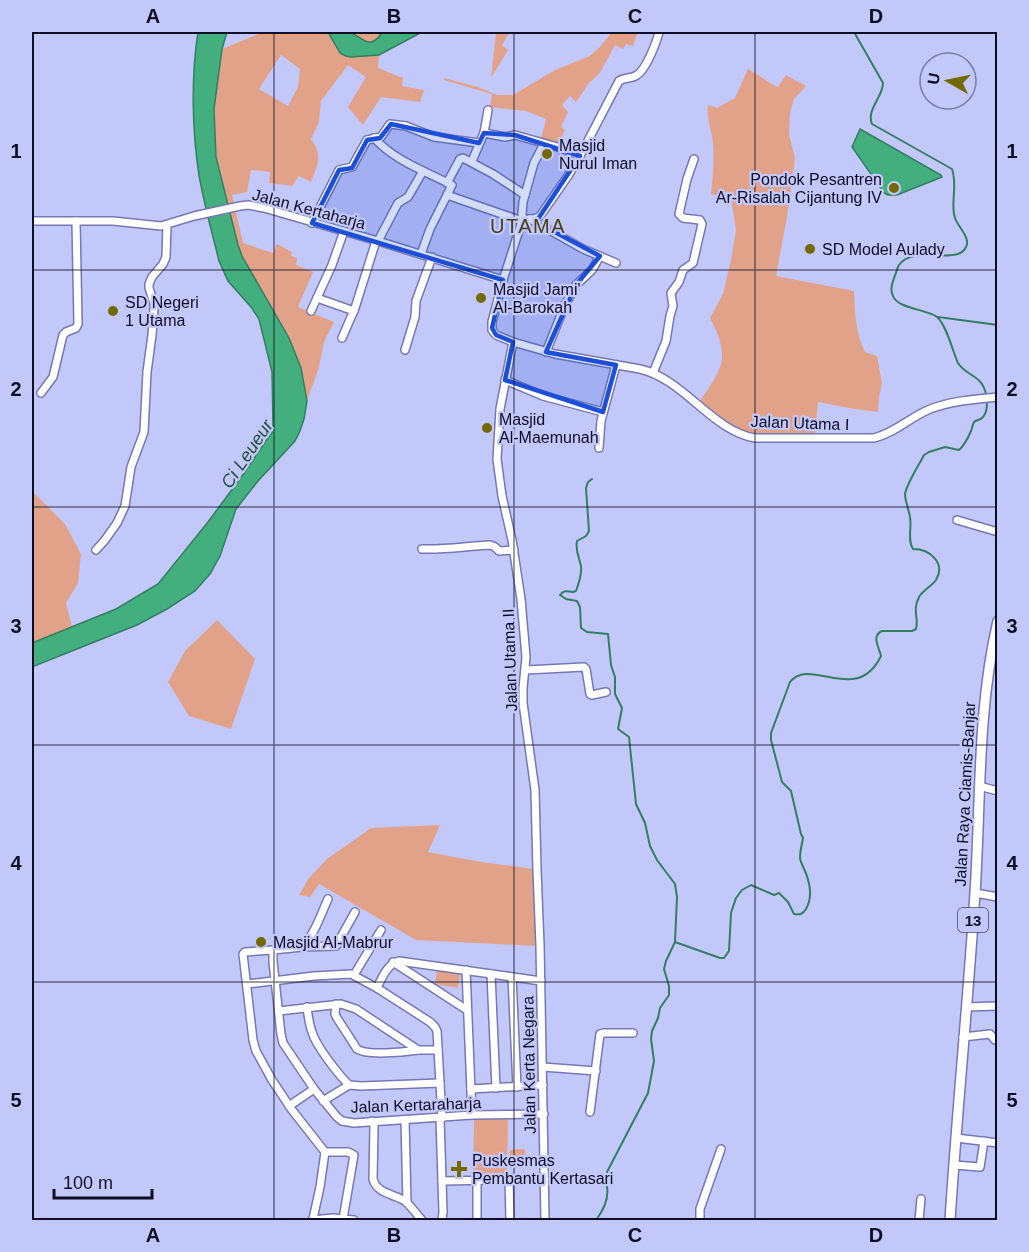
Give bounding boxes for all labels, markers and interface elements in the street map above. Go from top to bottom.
text: A [146,5,160,27]
text: B [387,5,401,27]
text: C [628,5,642,27]
text: D [869,5,883,27]
north arrow [918,51,978,111]
text: U [924,72,943,86]
place label: Masjid Nurul Iman [559,137,637,172]
text: 1 [10,140,22,162]
text: 1 [1006,140,1018,162]
marker: Masjid Nurul Iman [540,147,554,161]
place label: Pondok Pesantren Ar-Risalah Cijantung IV [716,171,882,206]
marker: Pondok Pesantren Ar-Risalah Cijantung IV [887,181,901,195]
street label: Jalan Kertaharja [251,186,368,232]
district label: UTAMA [490,215,566,237]
place label: SD Model Aulady [822,241,945,258]
marker: SD Model Aulady [803,242,817,256]
place label: Masjid Jami' Al-Barokah [493,281,581,316]
marker: Masjid Jami' Al-Barokah [474,291,488,305]
place label: SD Negeri 1 Utama [125,294,199,329]
marker: SD Negeri 1 Utama [106,304,120,318]
text: 2 [10,378,22,400]
text: 2 [1006,378,1018,400]
place label: Masjid Al-Maemunah [499,411,599,446]
street label: Jalan Utama I [750,413,850,433]
water label: Ci Leueur [217,415,278,492]
marker: Masjid Al-Maemunah [480,421,494,435]
street label: Jalan Utama II [500,608,520,712]
text: 3 [10,615,22,637]
text: 3 [1006,615,1018,637]
street label: Jalan Raya Ciamis-Banjar [952,701,978,887]
text: 4 [10,852,22,874]
text: 4 [1006,852,1018,874]
road number: 13 [958,908,988,932]
place label: Masjid Al-Mabrur [273,934,394,951]
marker: Masjid Al-Mabrur [254,935,268,949]
street label: Jalan Kerta Negara [519,996,539,1134]
text: 5 [10,1089,22,1111]
text: 5 [1006,1089,1018,1111]
street label: Jalan Kertaraharja [350,1094,482,1116]
place label: Puskesmas Pembantu Kertasari [472,1152,613,1187]
marker: Puskesmas Pembantu Kertasari [450,1160,468,1178]
scale bar [54,1162,152,1200]
text: 100 m [63,1173,113,1193]
text: A [146,1224,160,1246]
text: B [387,1224,401,1246]
text: C [628,1224,642,1246]
text: D [869,1224,883,1246]

